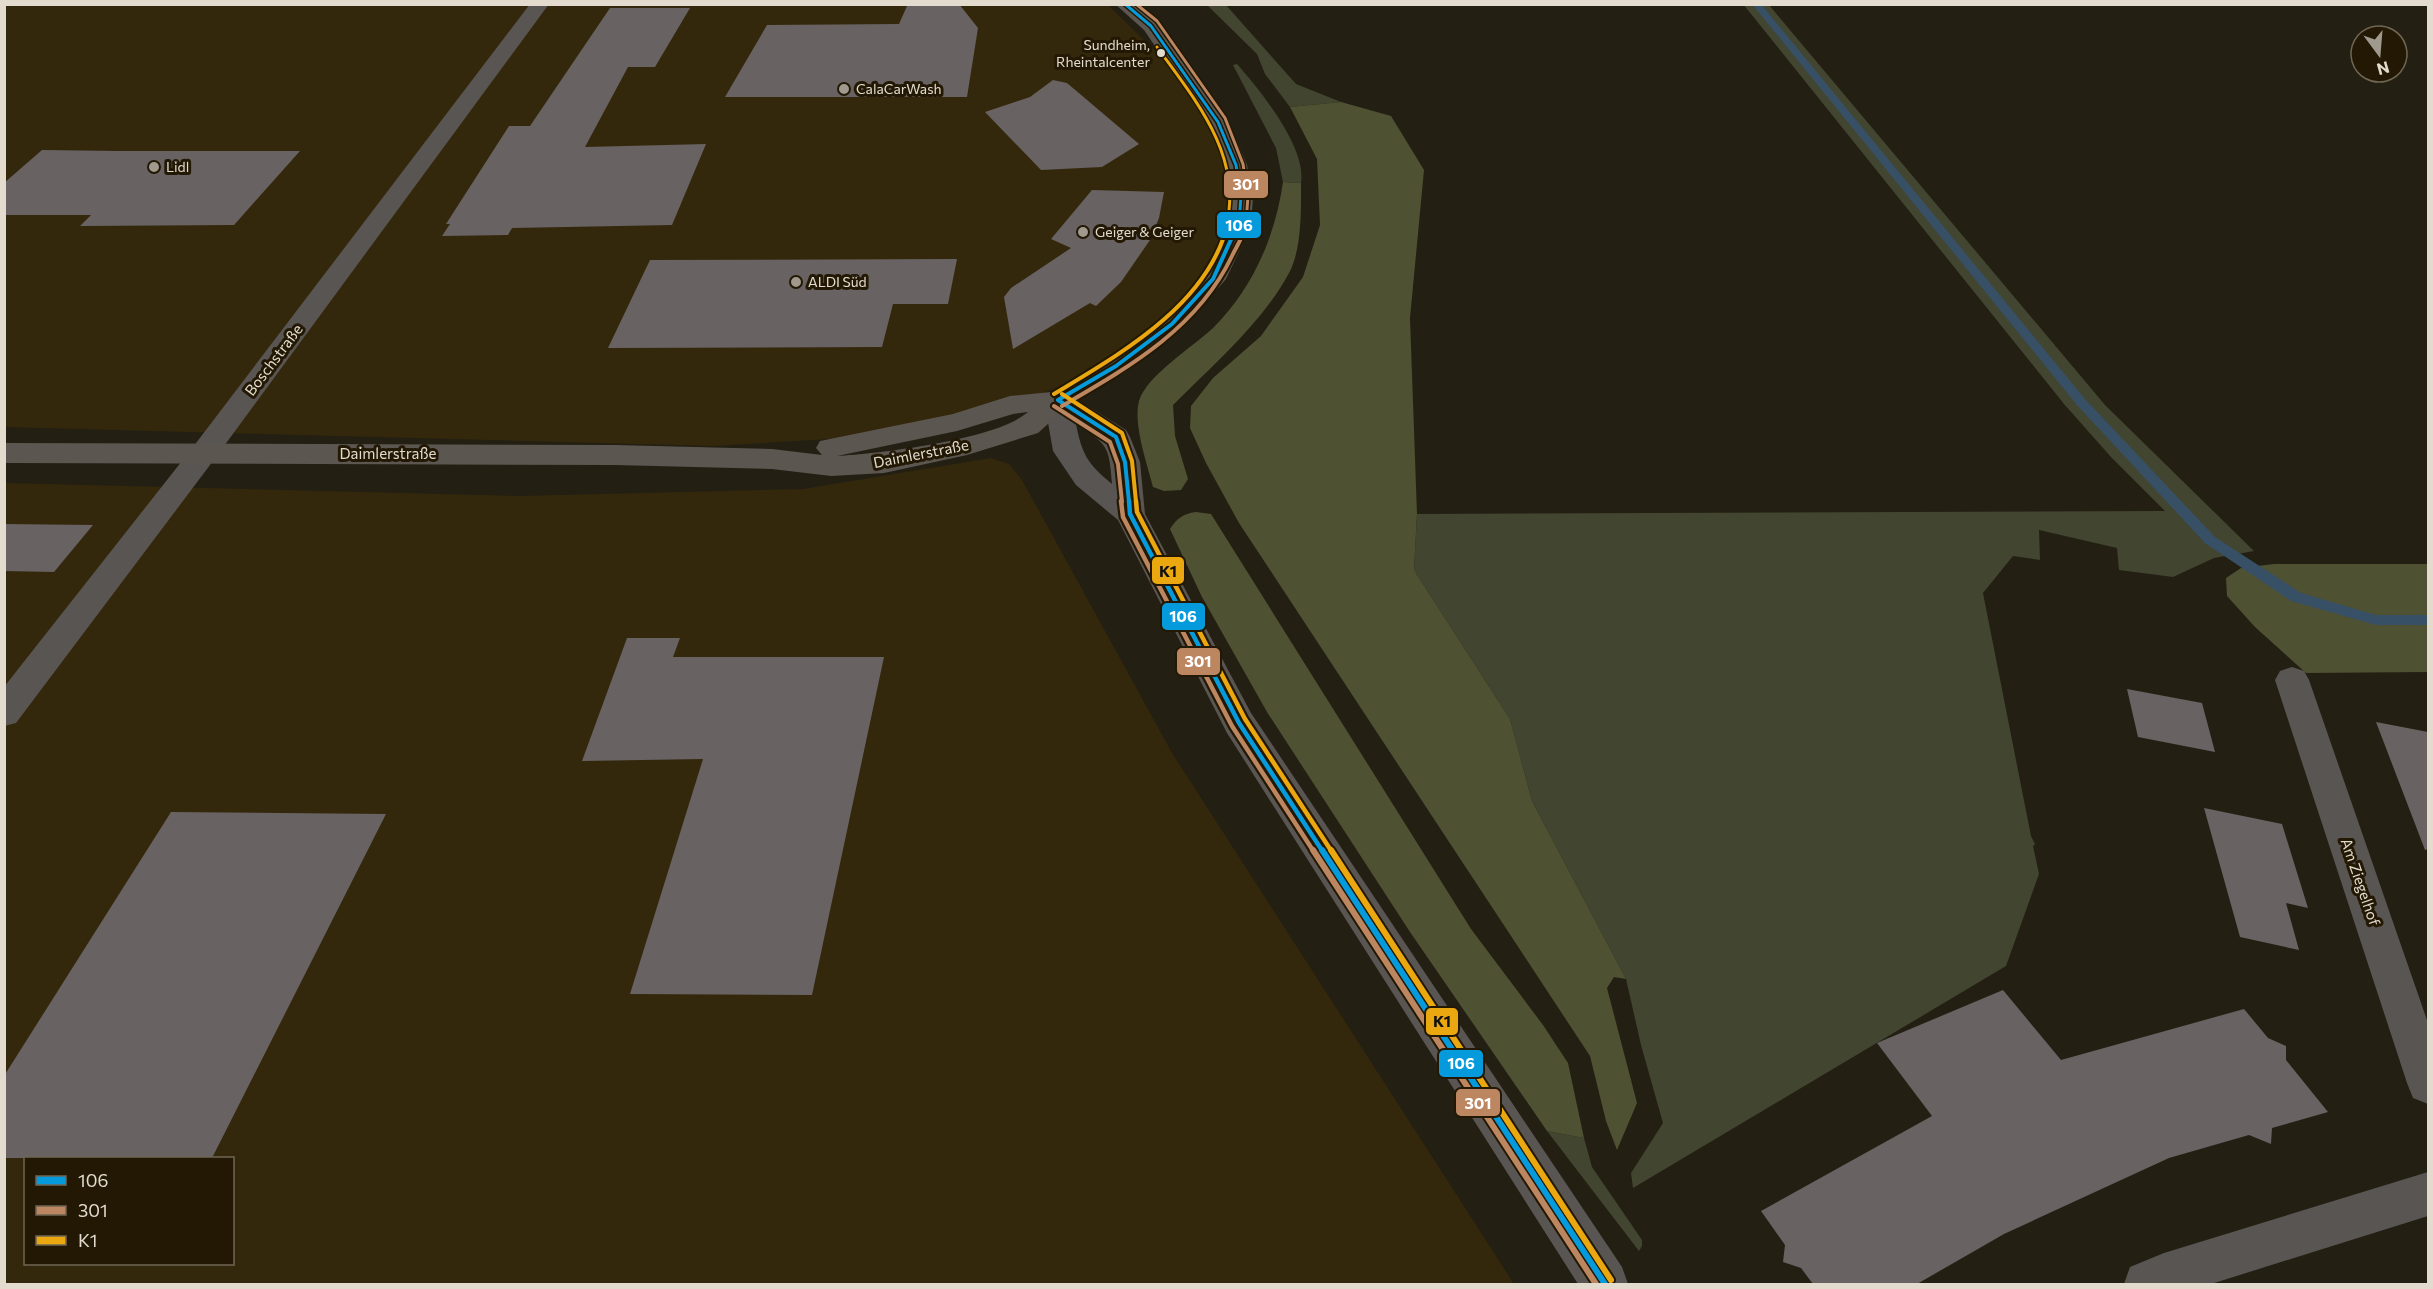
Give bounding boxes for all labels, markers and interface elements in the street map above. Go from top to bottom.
north arrow [2349,24,2409,84]
place label: Sundheim, Rheintalcenter [1056,36,1150,70]
marker: Sundheim, Rheintalcenter [1155,47,1167,59]
text: N [2375,58,2392,80]
place label: CalaCarWash [856,80,942,97]
marker: CalaCarWash [837,82,851,96]
place label: Lidl [166,158,189,175]
marker: Lidl [147,160,161,174]
line badge: 301 [1223,170,1269,199]
text: 301 [1232,174,1260,193]
line badge: 106 [1216,211,1262,239]
text: 106 [1225,215,1253,234]
place label: Geiger & Geiger [1095,223,1194,240]
marker: Geiger & Geiger [1076,225,1090,239]
place label: ALDI Süd [808,273,867,290]
marker: ALDI Süd [789,275,803,289]
street label: Boschstraße [240,320,306,399]
street label: Daimlerstraße [872,435,970,471]
street label: Daimlerstraße [340,444,437,462]
line badge: K1 [1151,556,1185,585]
text: K1 [1159,561,1177,580]
line badge: 106 [1161,602,1206,631]
text: 106 [1169,606,1197,625]
line badge: 301 [1176,647,1221,676]
text: 301 [1184,651,1212,670]
street label: Am Ziegelhof [2338,836,2384,928]
line badge: K1 [1425,1007,1459,1036]
text: K1 [1433,1011,1451,1030]
line badge: 106 [1438,1049,1484,1078]
text: 106 [1447,1053,1475,1072]
line badge: 301 [1455,1088,1501,1117]
text: 301 [1464,1093,1492,1112]
legend [24,1157,234,1265]
text: 106 [78,1169,108,1191]
text: 301 [78,1199,108,1221]
text: K1 [78,1229,97,1251]

